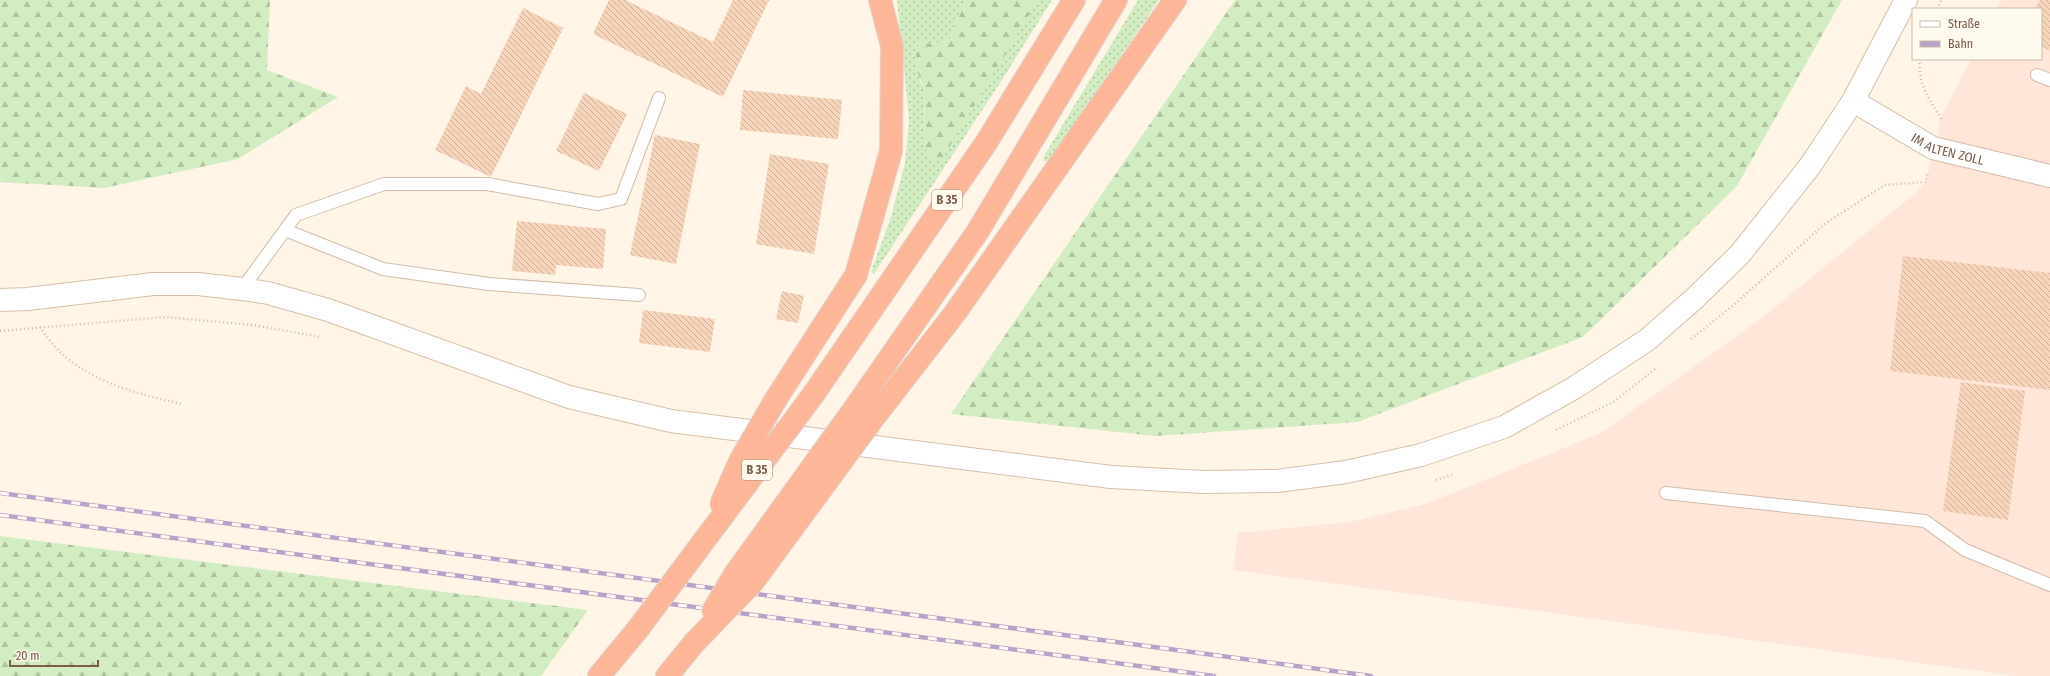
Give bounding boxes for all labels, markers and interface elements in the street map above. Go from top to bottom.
legend [1912,8,2042,60]
text: Straße [1948,17,1980,31]
text: Bahn [1948,37,1973,51]
street label: IM ALTEN ZOLL [1908,130,1986,168]
road number: B 35 [932,190,962,210]
road number: B 35 [742,460,772,480]
scale bar [10,642,98,668]
text: 20 m [16,649,40,663]

